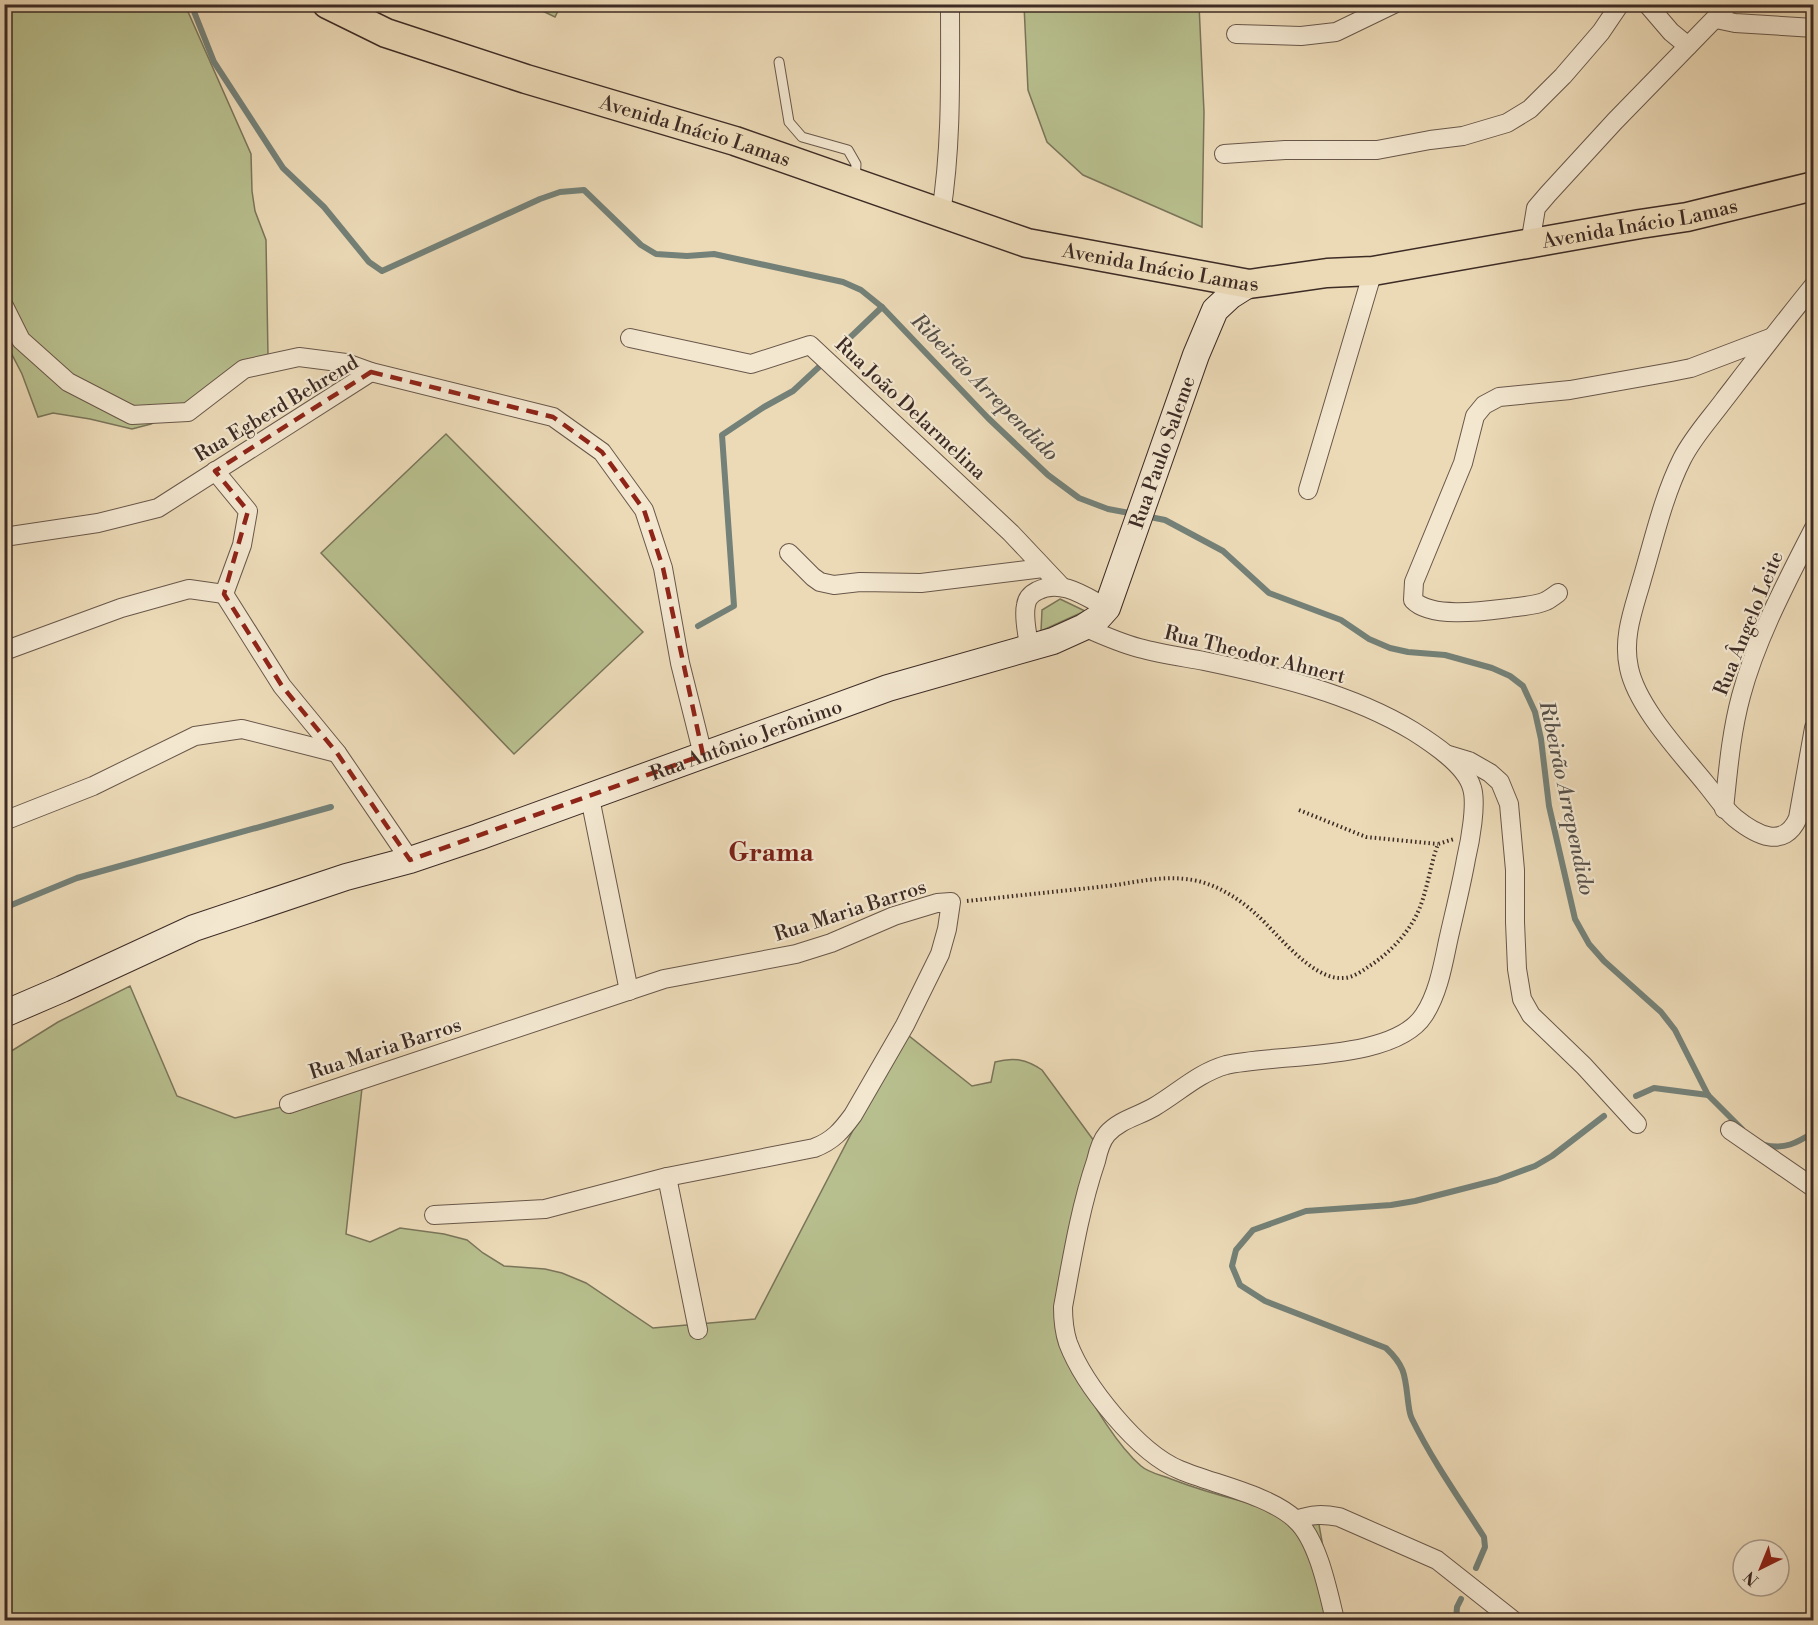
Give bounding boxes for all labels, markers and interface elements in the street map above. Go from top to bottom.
street label: Avenida Inácio Lamas [596,90,793,173]
street label: Avenida Inácio Lamas [1539,194,1740,255]
street label: Avenida Inácio Lamas [1059,239,1260,298]
water label: Ribeirão Arrependido [904,308,1063,467]
street label: Rua João Delarmelina [829,333,991,486]
street label: Rua Egberd Behrend [190,350,364,468]
street label: Rua Paulo Saleme [1125,373,1202,532]
street label: Rua Ângelo Leite [1708,547,1790,699]
street label: Rua Theodor Ahnert [1162,621,1348,690]
street label: Rua Antônio Jerônimo [647,695,846,787]
water label: Ribeirão Arrependido [1533,698,1599,898]
district label: Grama [728,837,815,869]
street label: Rua Maria Barros [771,875,930,948]
street label: Rua Maria Barros [306,1013,465,1086]
north arrow [1731,1538,1791,1598]
text: N [1740,1566,1763,1590]

